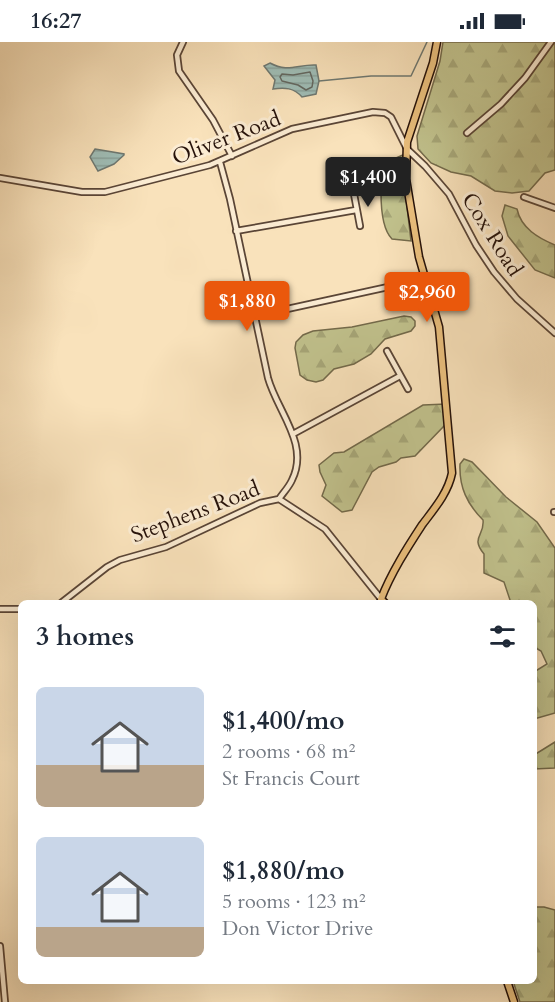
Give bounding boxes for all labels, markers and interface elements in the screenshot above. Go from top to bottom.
text: 16:27 [30,6,81,36]
street label: Oliver Road [168,103,285,172]
pin: $1,400 [319,157,417,208]
text: $1,400 [339,163,397,190]
street label: Cox Road [455,187,530,283]
pin: $2,960 [378,272,476,323]
text: $2,960 [398,278,456,305]
pin: $1,880 [198,281,296,332]
text: $1,880 [218,287,276,314]
street label: Stephens Road [127,473,264,550]
text: 3 homes [36,619,134,654]
icon: filters [486,620,519,653]
text: $1,400/mo [222,703,345,738]
icon: home [84,711,156,783]
text: 2 rooms · 68 m² [222,738,355,765]
text: St Francis Court [222,765,360,792]
text: $1,880/mo [222,853,345,888]
icon: home [84,861,156,933]
text: 5 rooms · 123 m² [222,888,366,915]
text: Don Victor Drive [222,915,373,942]

